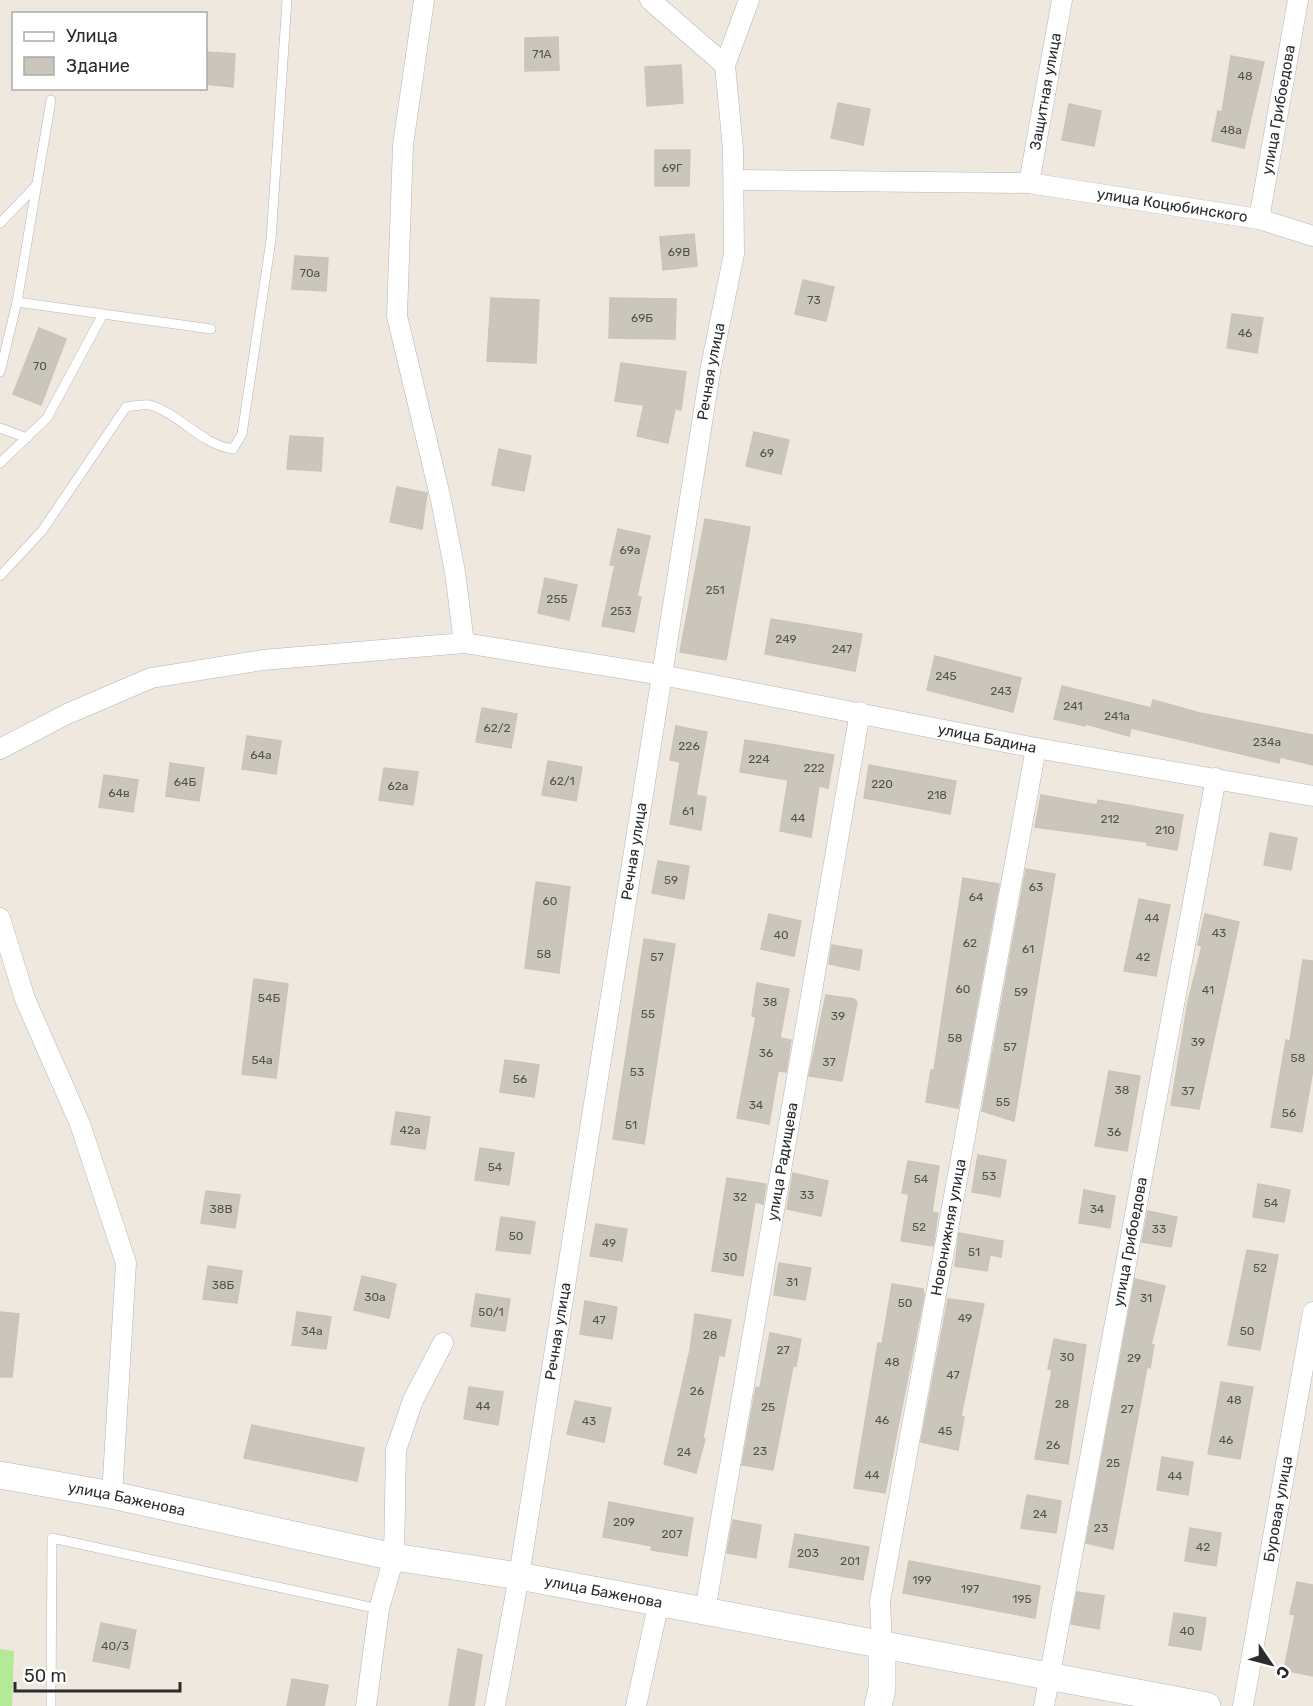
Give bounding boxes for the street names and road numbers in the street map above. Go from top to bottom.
street label: Защитная улица [1026,31,1065,152]
street label: улица Грибоедова [1258,43,1299,176]
street label: улица Коцюбинского [1096,185,1249,226]
street label: Речная улица [694,321,729,421]
street label: улица Бадина [936,720,1038,757]
street label: Речная улица [617,801,651,901]
street label: улица Радищева [763,1101,802,1222]
street label: Новонижняя улица [927,1157,970,1297]
street label: улица Грибоедова [1109,1176,1151,1308]
street label: Речная улица [541,1281,574,1381]
street label: Буровая улица [1260,1455,1296,1563]
street label: улица Баженова [67,1478,187,1520]
street label: улица Баженова [543,1572,664,1612]

